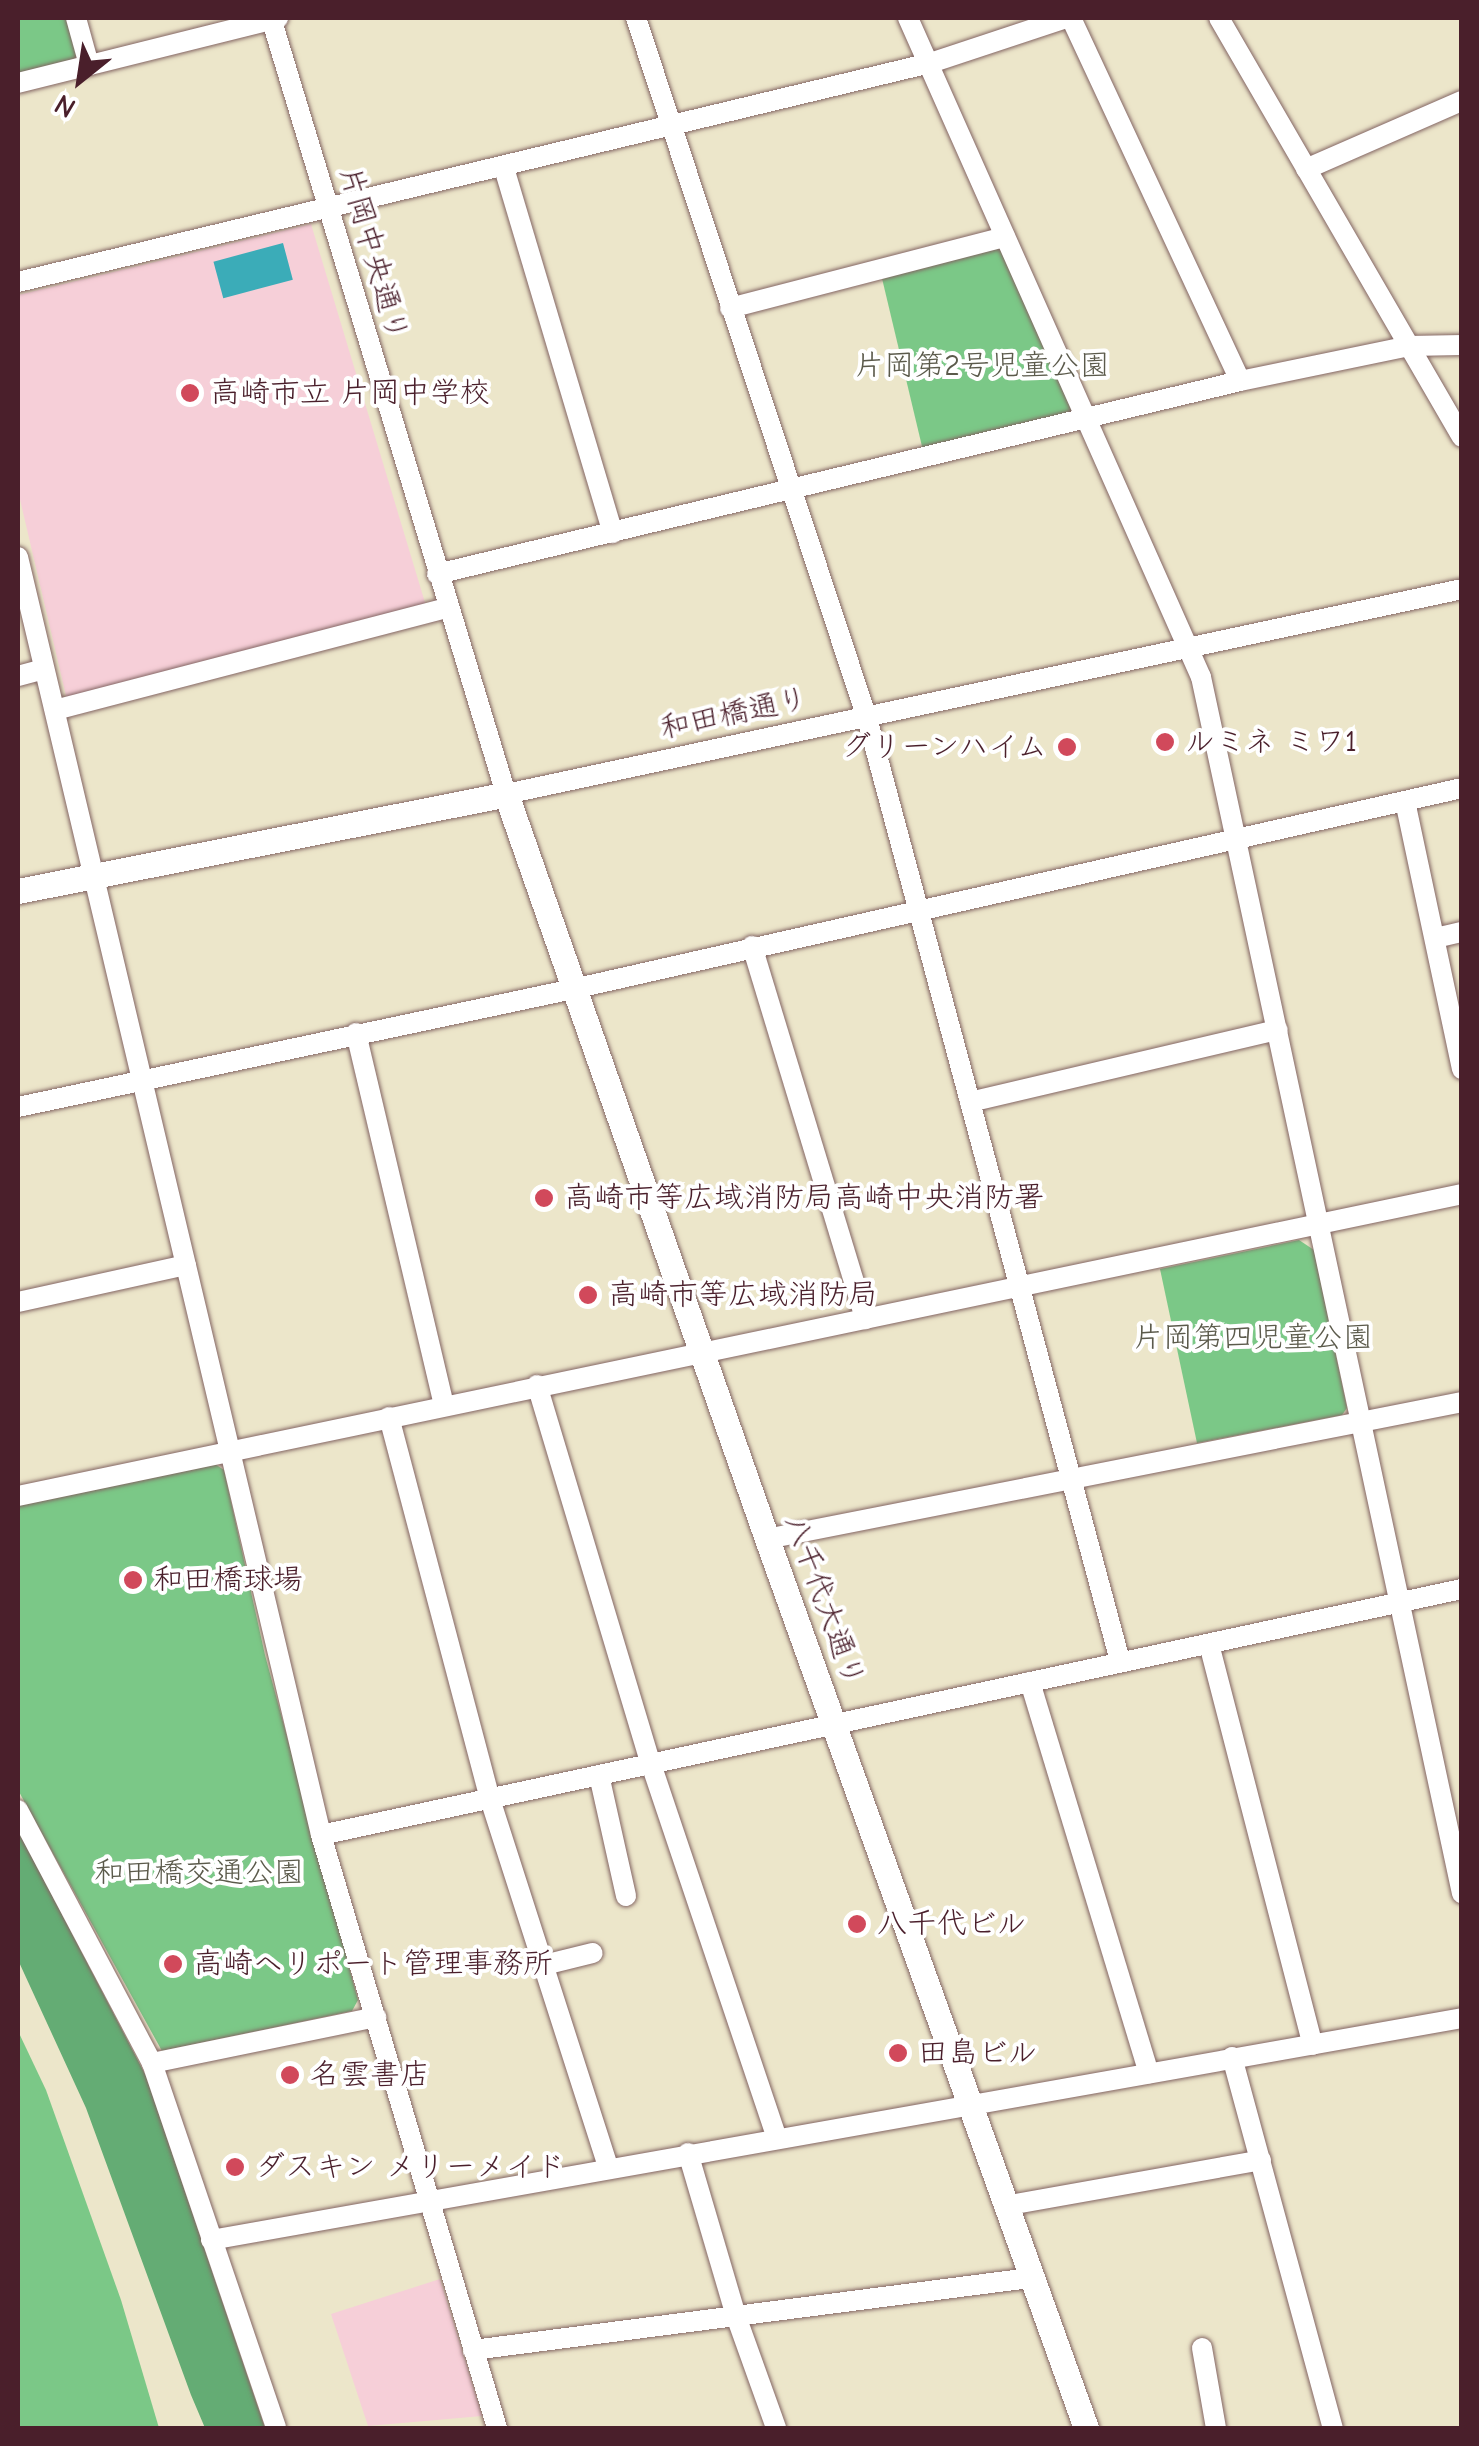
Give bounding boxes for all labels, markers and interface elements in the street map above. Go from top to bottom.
north arrow [30,30,130,130]
text: N [49,88,81,124]
street label: 片岡中央通り [331,163,415,345]
park label: 片岡第2号児童公園 [854,348,1110,384]
place label: 高崎市立 片岡中学校 [210,375,490,411]
marker: 高崎市立 片岡中学校 [179,382,201,404]
street label: 和田橋通り [657,681,811,747]
place label: ルミネ ミワ1 [1185,724,1357,760]
place label: グリーンハイム [837,729,1047,765]
marker: ルミネ ミワ1 [1154,731,1176,753]
marker: グリーンハイム [1056,736,1078,758]
place label: 高崎市等広域消防局高崎中央消防署 [564,1180,1044,1216]
marker: 高崎市等広域消防局高崎中央消防署 [533,1187,555,1209]
place label: 高崎市等広域消防局 [608,1277,878,1313]
marker: 高崎市等広域消防局 [577,1284,599,1306]
park label: 片岡第四児童公園 [1133,1320,1373,1356]
street label: 八千代大通り [776,1510,872,1692]
place label: 和田橋球場 [153,1562,303,1598]
marker: 和田橋球場 [122,1569,144,1591]
park label: 和田橋交通公園 [94,1855,304,1891]
place label: 八千代ビル [877,1906,1027,1942]
marker: 八千代ビル [846,1913,868,1935]
place label: 高崎ヘリポート管理事務所 [193,1946,553,1982]
marker: 高崎ヘリポート管理事務所 [162,1953,184,1975]
place label: 田島ビル [918,2035,1038,2071]
marker: 田島ビル [887,2042,909,2064]
place label: 名雲書店 [310,2057,430,2093]
marker: 名雲書店 [279,2064,301,2086]
place label: ダスキン メリーメイド [255,2149,565,2185]
marker: ダスキン メリーメイド [224,2156,246,2178]

